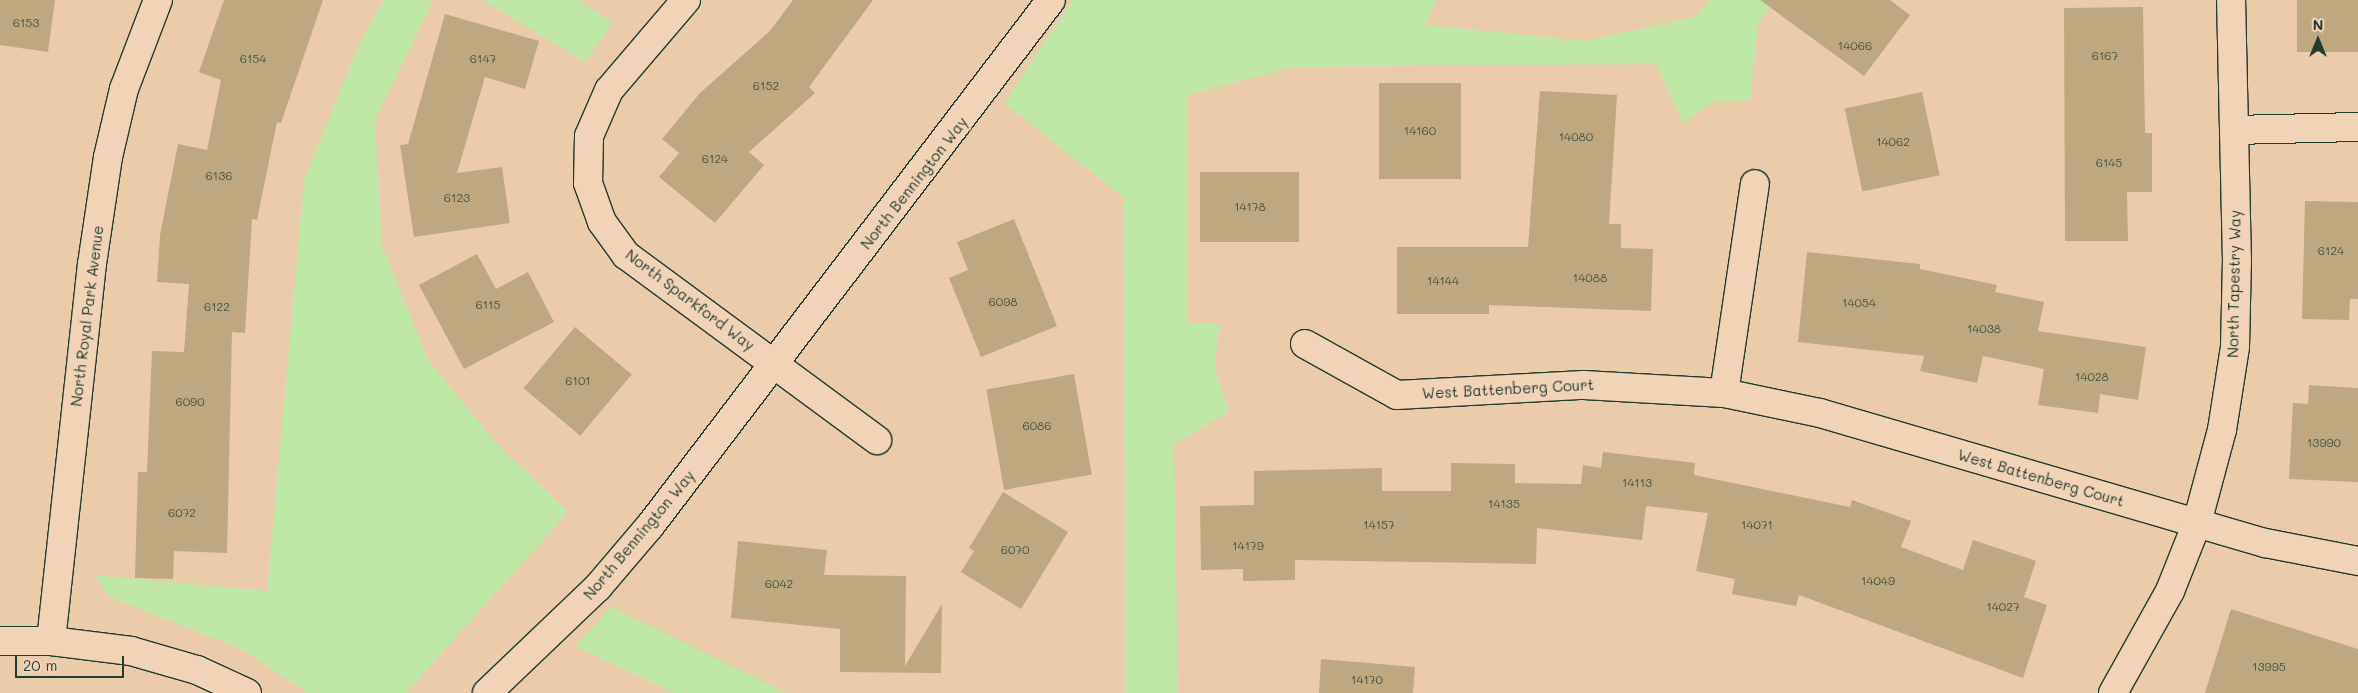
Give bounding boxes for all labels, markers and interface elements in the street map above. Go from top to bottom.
north arrow [2293,15,2343,65]
text: N [2313,15,2323,34]
house number: 6153 [13,16,39,30]
house number: 14066 [1838,39,1872,53]
house number: 6167 [2092,49,2118,63]
house number: 6154 [240,52,266,66]
house number: 6147 [470,52,496,66]
house number: 6152 [753,79,779,93]
street label: North Bennington Way [857,113,971,253]
house number: 14160 [1404,124,1436,138]
house number: 14080 [1559,130,1593,144]
house number: 14062 [1876,135,1910,149]
house number: 6124 [702,152,728,166]
house number: 6145 [2096,156,2122,170]
house number: 6136 [206,169,232,183]
house number: 6123 [444,191,470,205]
house number: 14178 [1234,200,1266,214]
street label: North Tapestry Way [2224,210,2244,358]
street label: North Royal Park Avenue [67,224,107,408]
house number: 6124 [2318,244,2344,258]
street label: North Sparkford Way [622,246,758,354]
house number: 14088 [1573,271,1607,285]
house number: 14144 [1427,274,1459,288]
house number: 6098 [988,295,1018,309]
house number: 14054 [1842,296,1876,310]
house number: 6115 [476,298,500,312]
house number: 6122 [204,300,230,314]
house number: 14038 [1967,322,2001,336]
house number: 14028 [2075,370,2109,384]
house number: 6101 [565,374,591,388]
street label: West Battenberg Court [1421,376,1595,402]
house number: 6090 [175,395,205,409]
house number: 6086 [1022,419,1052,433]
house number: 13990 [2307,436,2341,450]
street label: West Battenberg Court [1956,446,2126,510]
street label: North Bennington Way [580,467,698,603]
house number: 14113 [1622,476,1652,490]
house number: 14135 [1488,497,1520,511]
house number: 6072 [168,506,196,520]
house number: 14157 [1363,518,1395,532]
house number: 14071 [1741,518,1773,532]
house number: 14179 [1232,539,1264,553]
house number: 6070 [1001,543,1029,557]
house number: 14049 [1861,574,1895,588]
house number: 6042 [765,577,793,591]
house number: 14027 [1986,600,2020,614]
scale bar [18,646,126,678]
text: 20 m [23,655,57,675]
house number: 13995 [2252,660,2286,674]
house number: 14170 [1351,673,1383,687]

